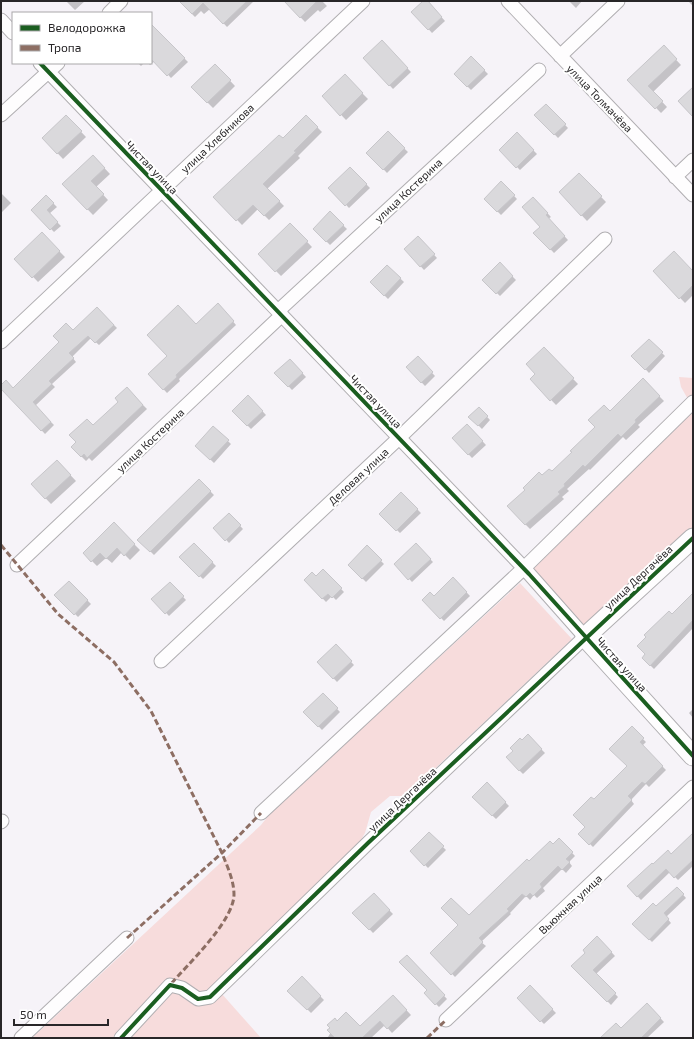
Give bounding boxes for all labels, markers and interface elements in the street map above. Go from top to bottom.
legend [12,12,152,64]
text: Велодорожка [48,20,126,34]
text: Тропа [48,40,81,54]
street label: улица Толмачёва [564,61,636,135]
street label: улица Хлебникова [178,101,257,176]
street label: Чистая улица [123,138,181,197]
street label: улица Костерина [371,155,445,225]
street label: Чистая улица [347,372,405,431]
street label: улица Костерина [113,405,187,475]
street label: Деловая улица [325,445,391,508]
street label: улица Дергачёва [601,542,675,613]
street label: Чистая улица [593,634,650,695]
street label: улица Дергачёва [365,764,439,835]
street label: Вьюжная улица [536,871,605,937]
scale bar [14,1001,108,1027]
text: 50 m [20,1007,47,1021]

